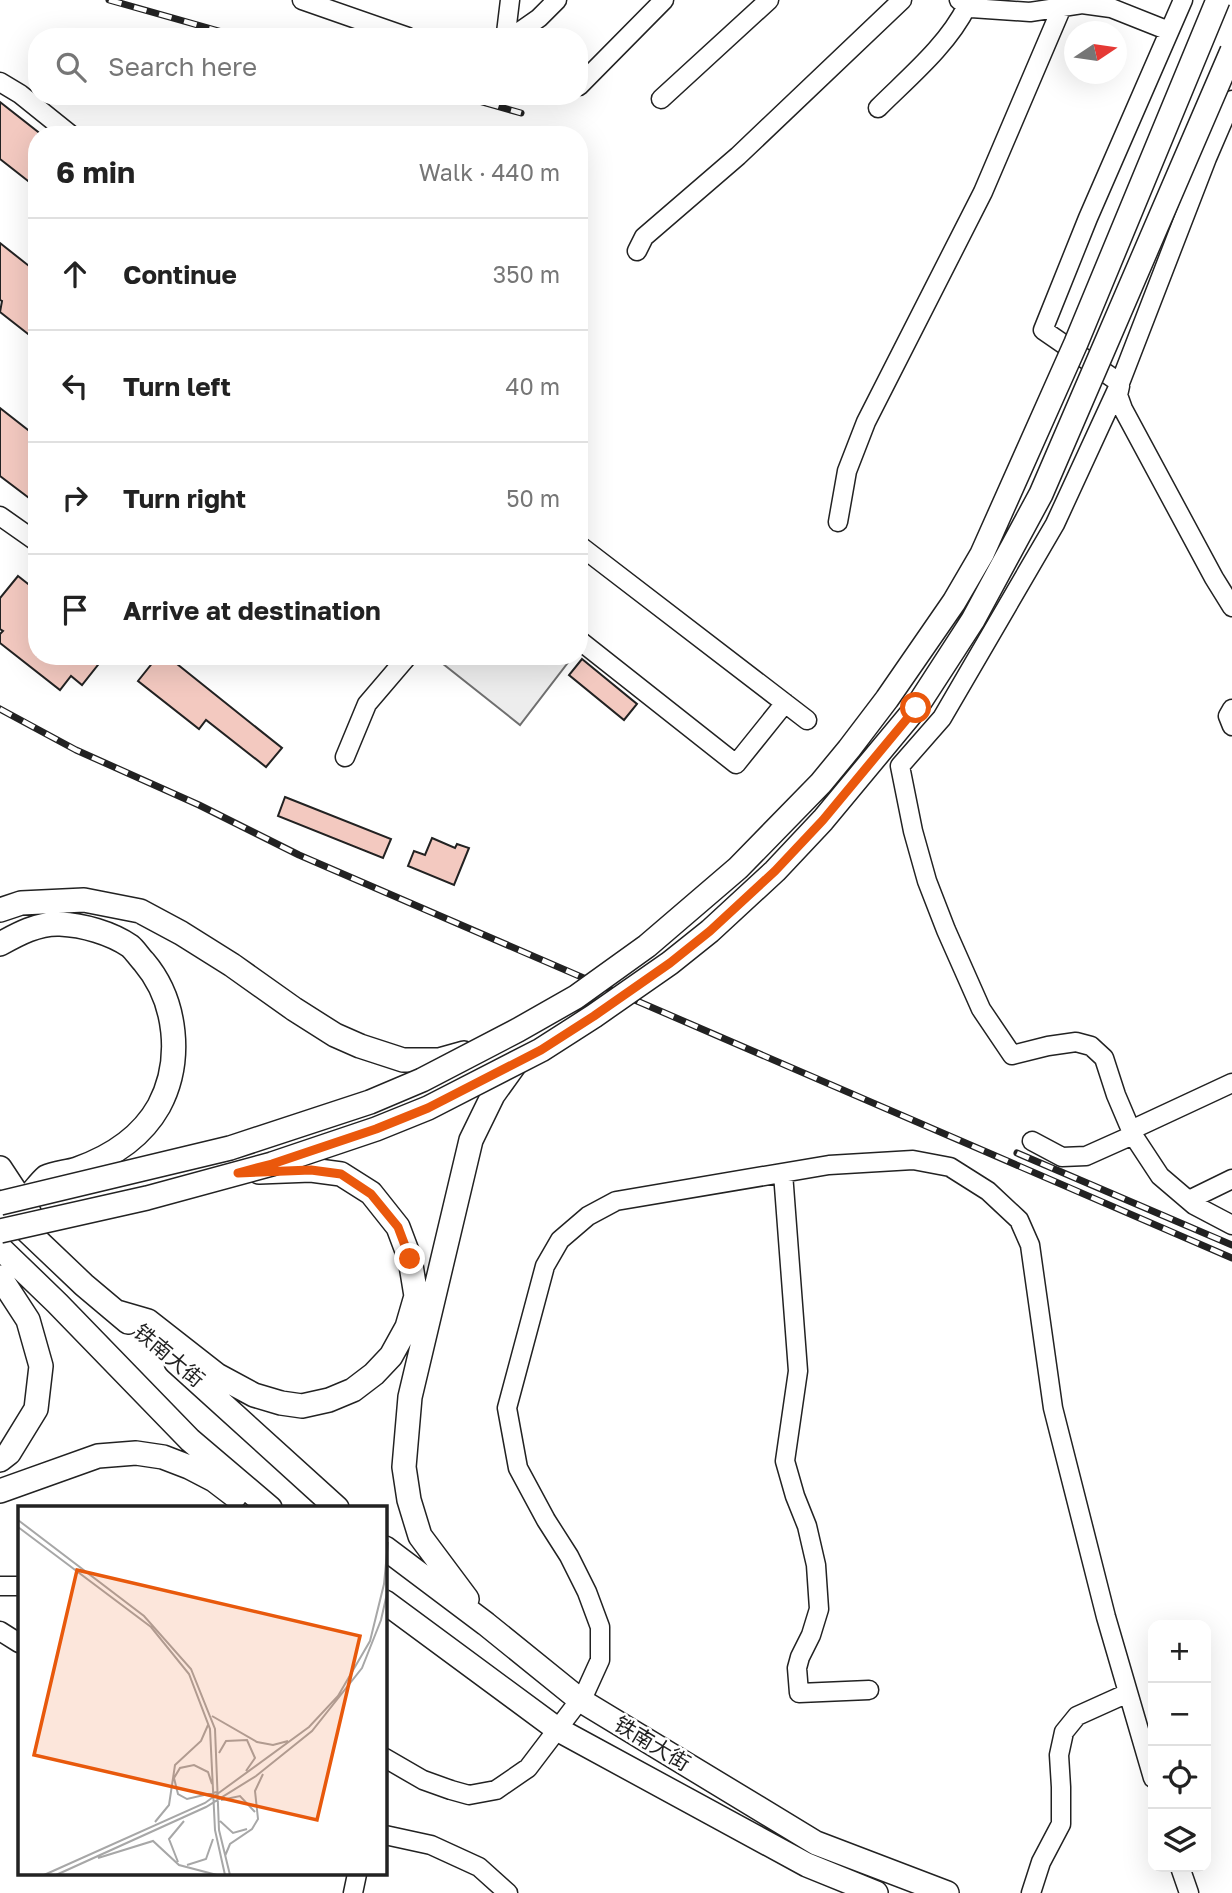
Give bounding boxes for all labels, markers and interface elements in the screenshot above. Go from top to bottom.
north arrow [1064,21,1127,84]
search box [28,28,588,105]
icon: search [52,48,90,86]
text: Search here [108,51,257,82]
text: 6 min [56,154,135,190]
text: Walk · 440 m [419,158,560,186]
icon: ahead [56,255,94,293]
text: Continue [123,259,237,290]
text: 350 m [493,260,560,288]
icon: left [56,367,94,405]
text: Turn left [123,371,231,402]
text: 40 m [506,372,560,400]
icon: right [56,479,94,517]
text: Turn right [123,483,246,514]
text: 50 m [506,484,560,512]
icon: arrive [56,591,94,629]
text: Arrive at destination [123,595,381,626]
route start [900,692,931,723]
route end [394,1243,425,1274]
street label: 铁南大街 [129,1318,210,1392]
inset map [18,1506,387,1876]
map controls [1148,1620,1211,1872]
button: + [1148,1620,1211,1683]
button: − [1148,1683,1211,1746]
street label: 铁南大街 [610,1710,695,1776]
button: locate [1148,1746,1211,1809]
button: layers [1148,1809,1211,1872]

